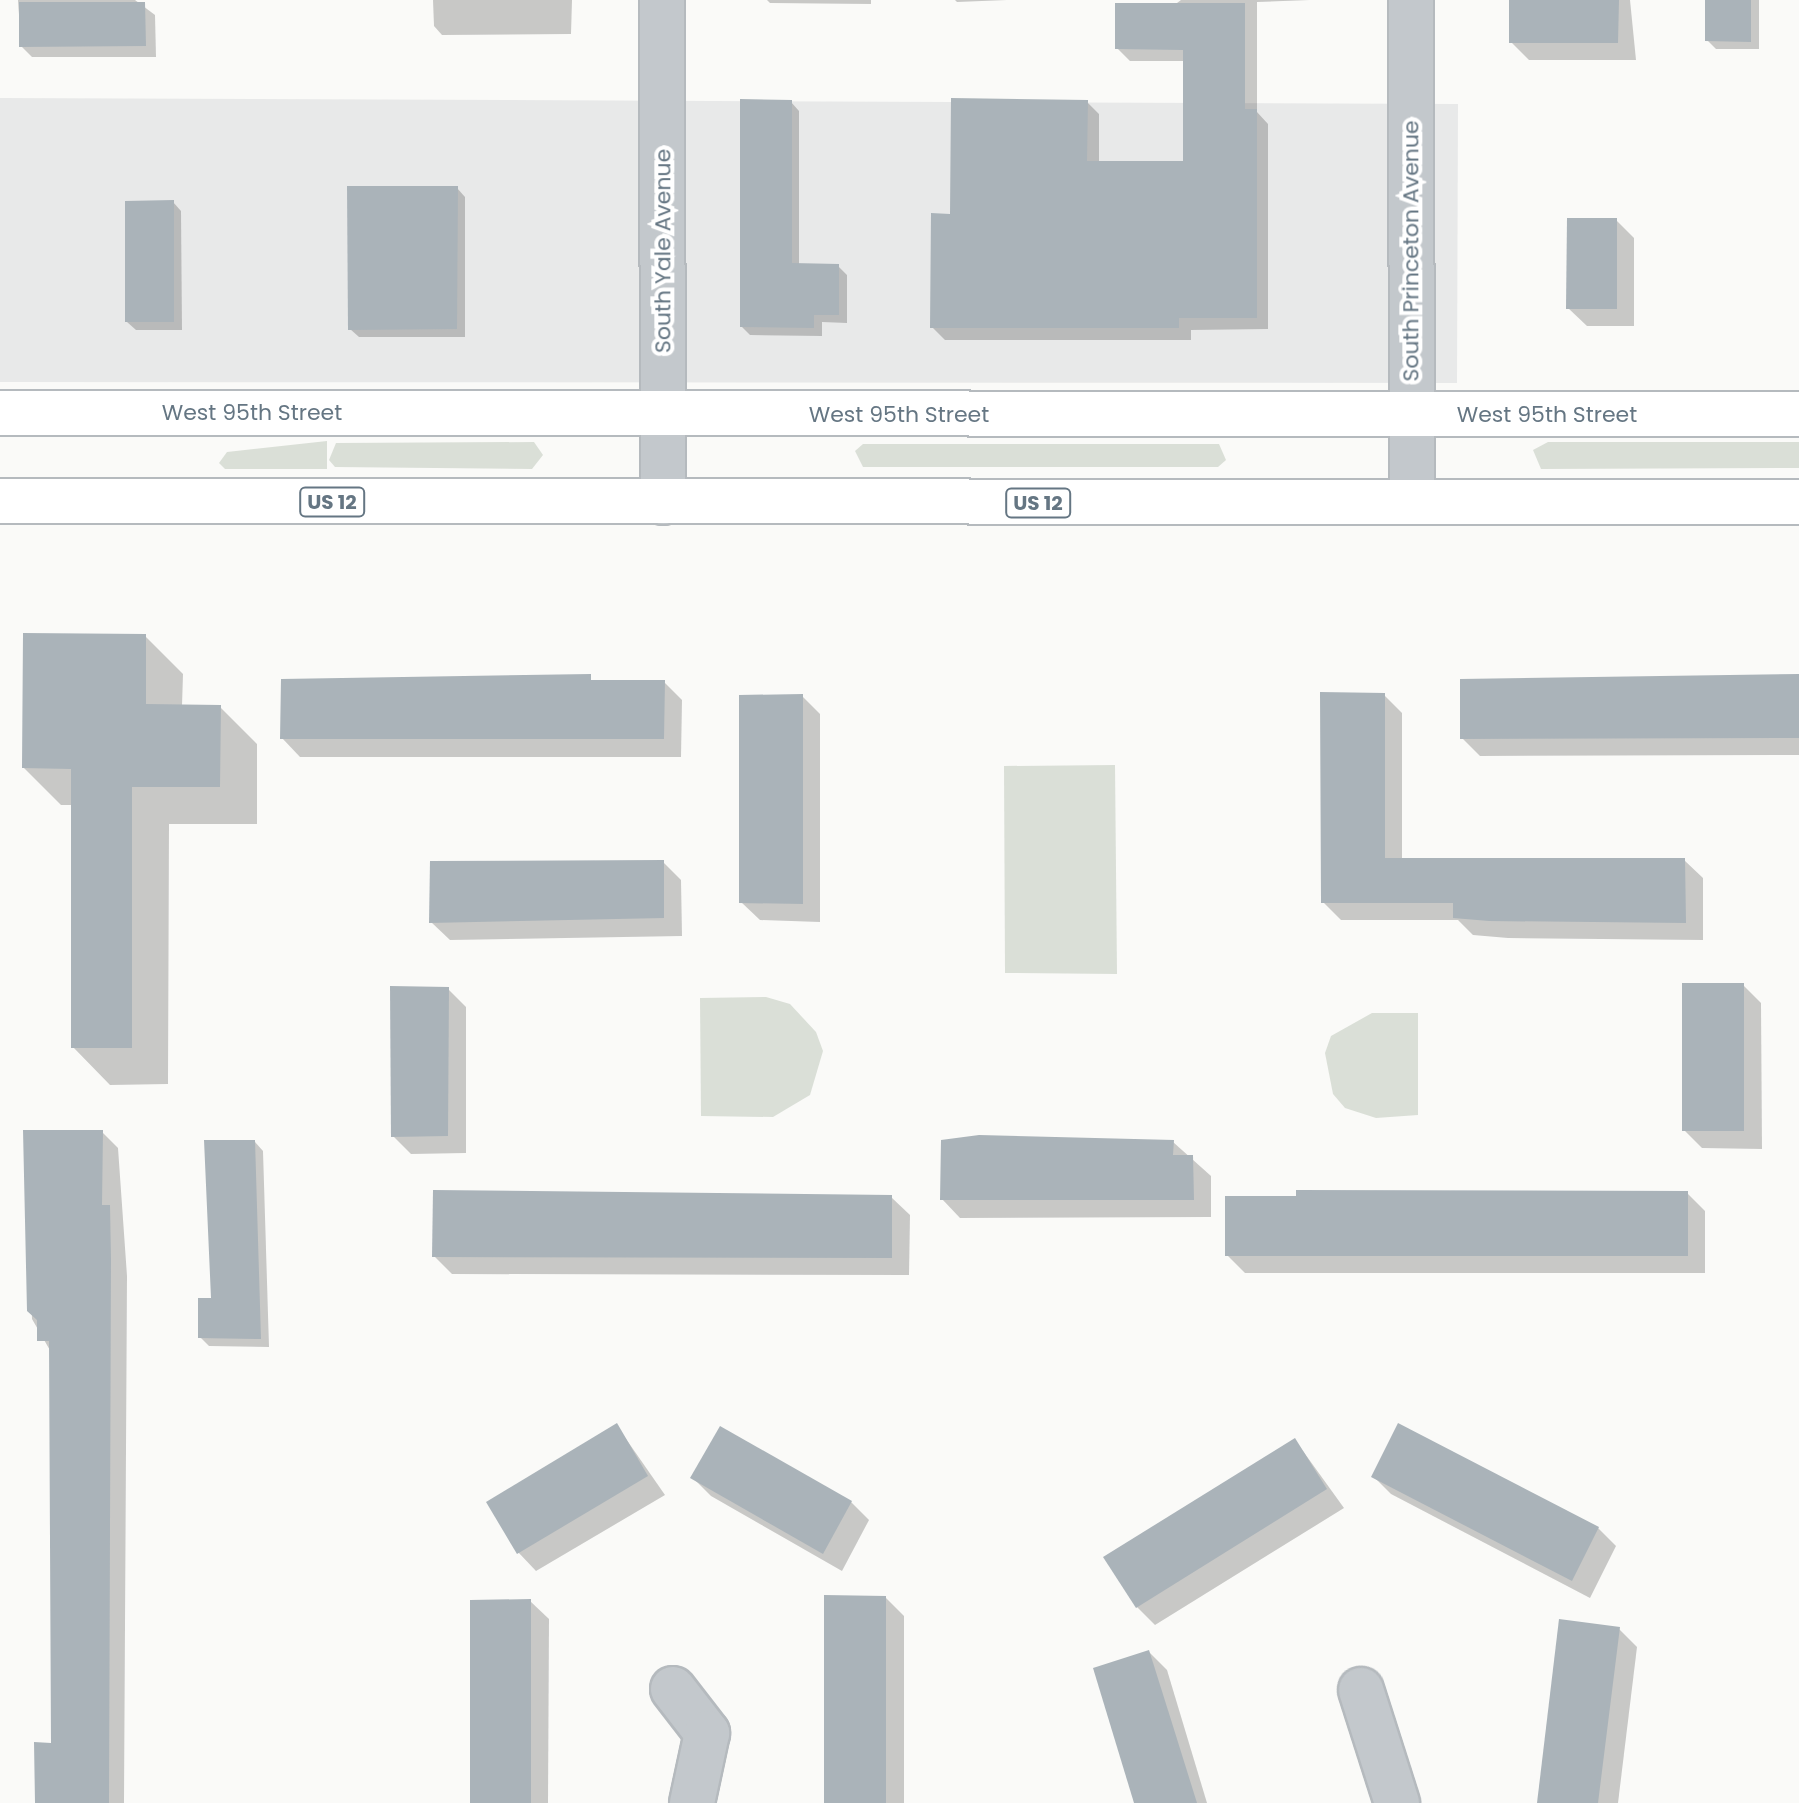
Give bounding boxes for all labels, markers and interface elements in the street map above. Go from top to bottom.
street label: South Princeton Avenue [1398,120,1424,382]
street label: South Yale Avenue [650,149,676,353]
street label: West 95th Street [162,400,342,426]
street label: West 95th Street [809,402,989,428]
street label: West 95th Street [1457,402,1637,428]
road number: US 12 [298,486,366,518]
road number: US 12 [1004,487,1072,519]

